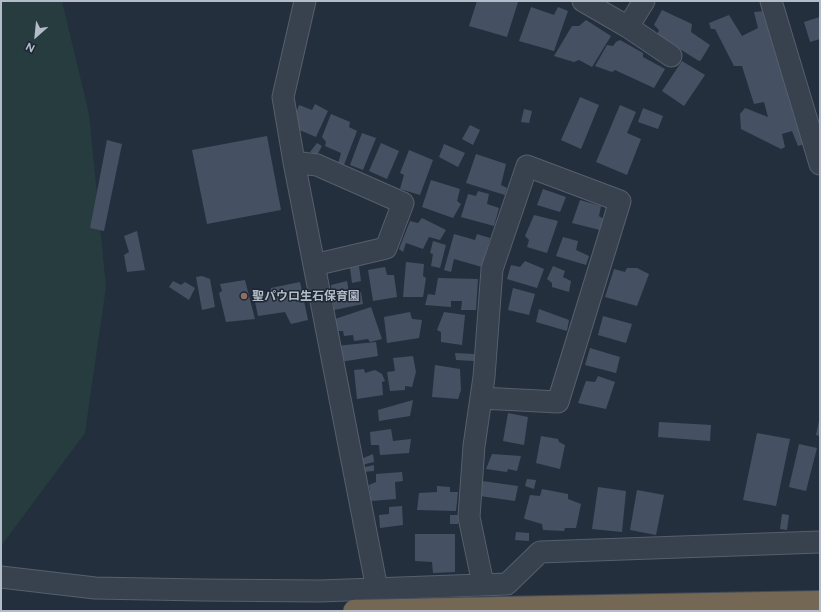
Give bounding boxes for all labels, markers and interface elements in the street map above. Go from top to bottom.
north arrow [16,16,56,56]
text: N [24,39,37,55]
place label: 聖パウロ生石保育園 [252,289,360,303]
marker: 聖パウロ生石保育園 [239,291,249,301]

